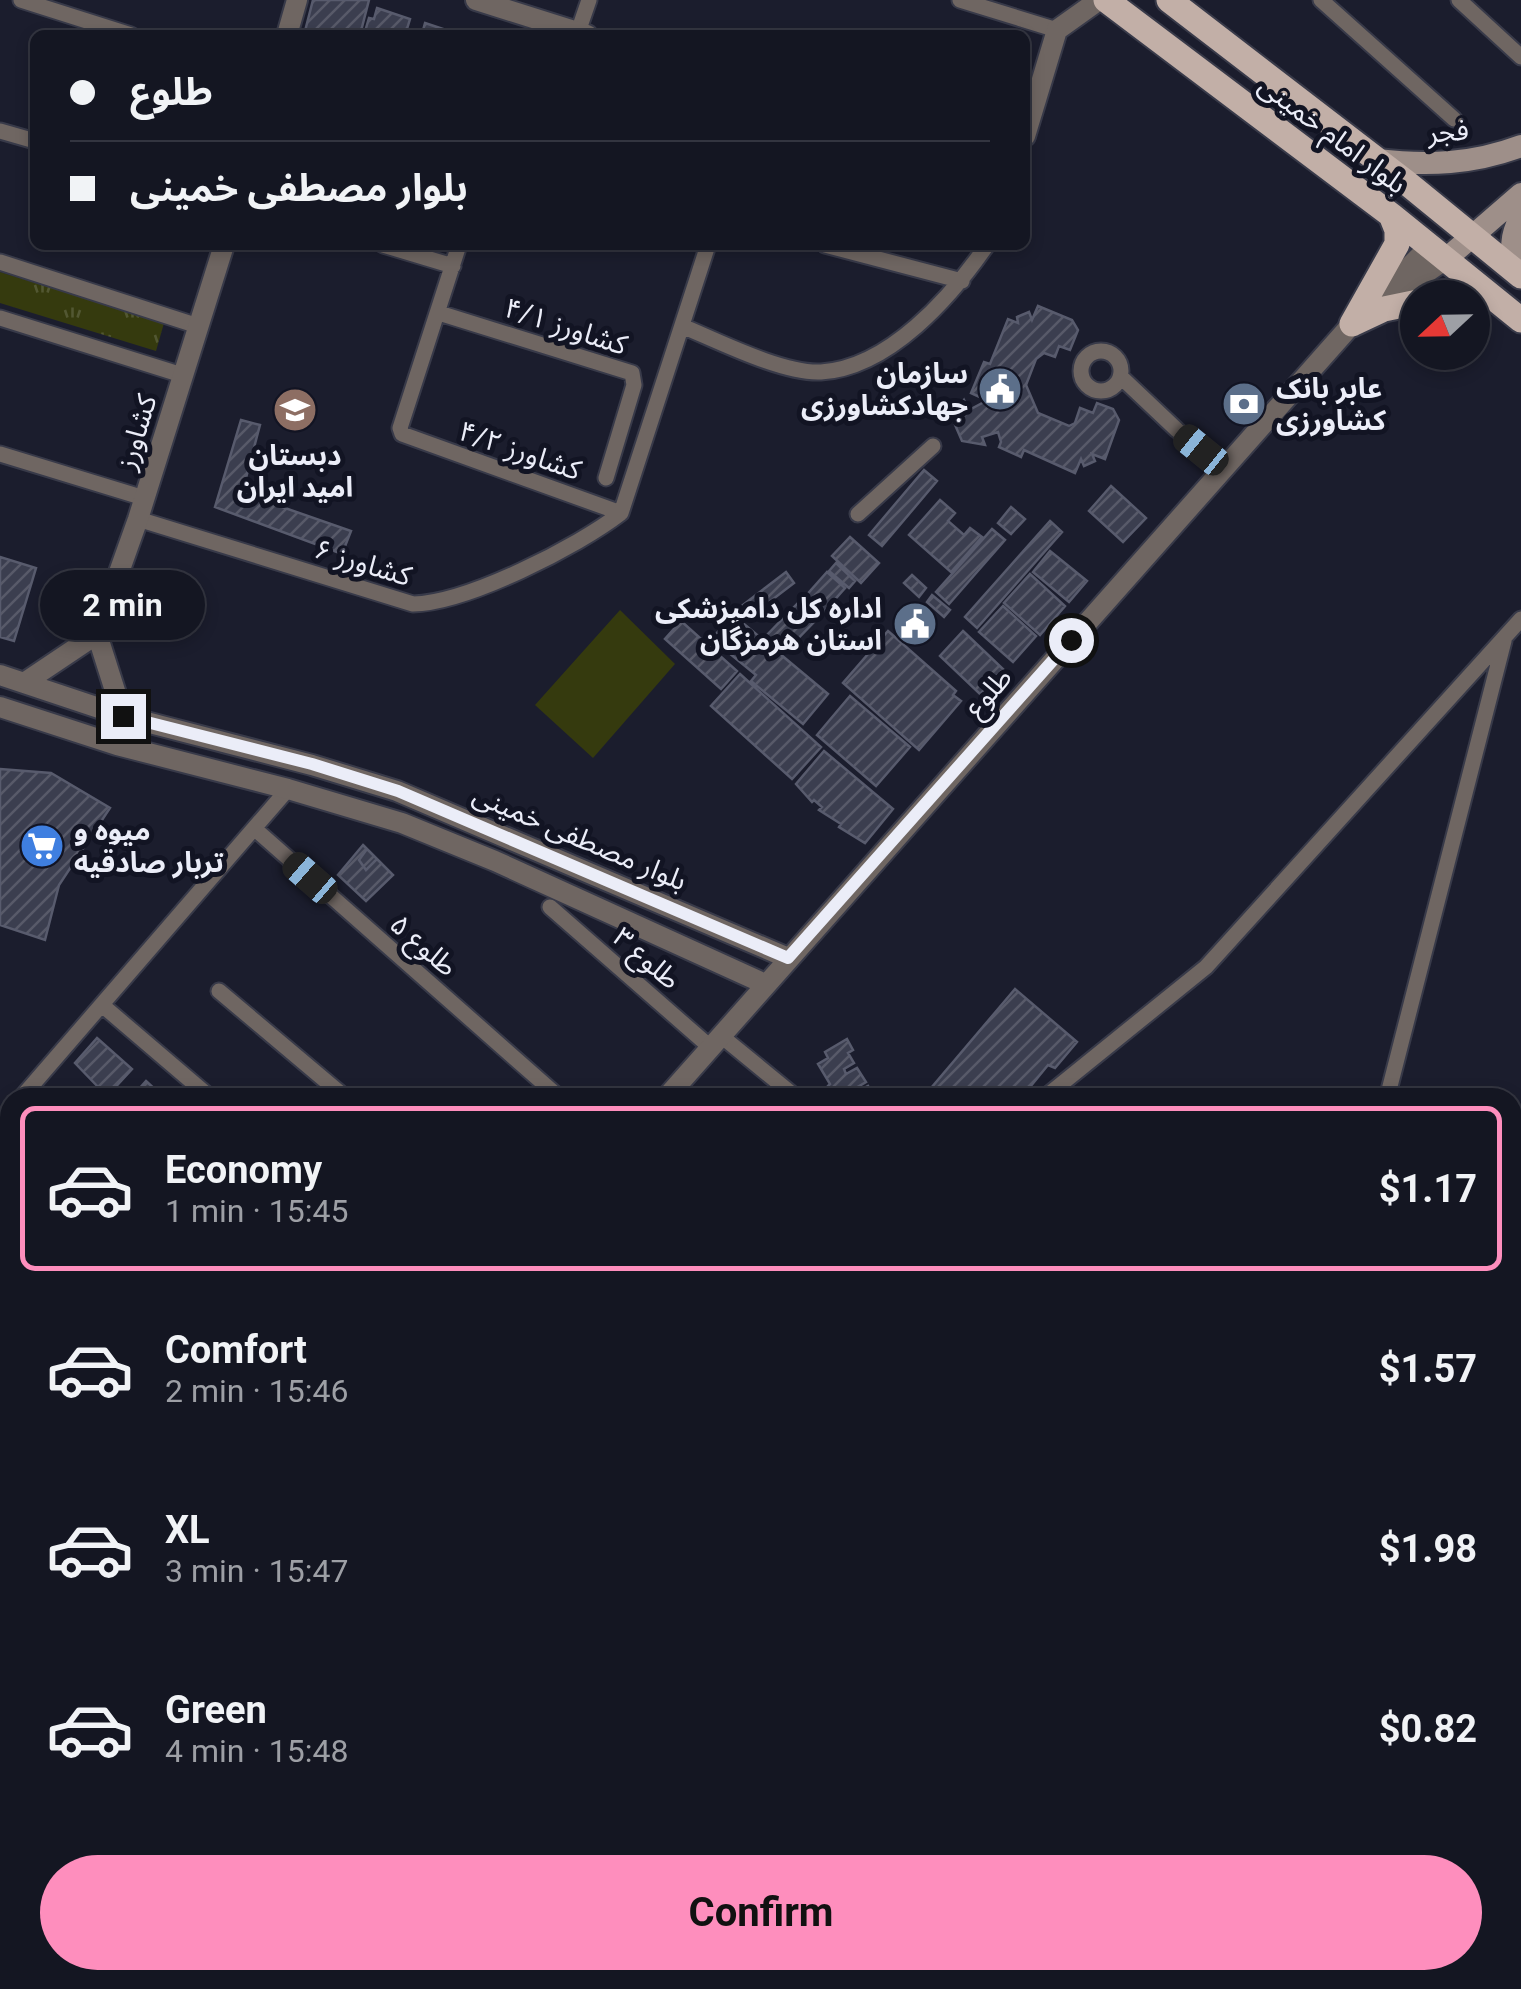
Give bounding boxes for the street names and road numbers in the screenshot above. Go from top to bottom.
street label: بلوار امام خمینی [1250,68,1413,204]
street label: فجر [1425,113,1470,150]
street label: کشاورز ۴/۱ [500,291,632,362]
street label: کشاورز [109,390,164,475]
street label: کشاورز ۴/۲ [454,414,586,487]
street label: کشاورز ۶ [310,532,416,593]
street label: طلوع [958,661,1022,726]
street label: بلوار مصطفی خمینی [468,778,692,897]
street label: طلوع ۵ [381,907,464,986]
street label: طلوع ۳ [604,920,687,999]

